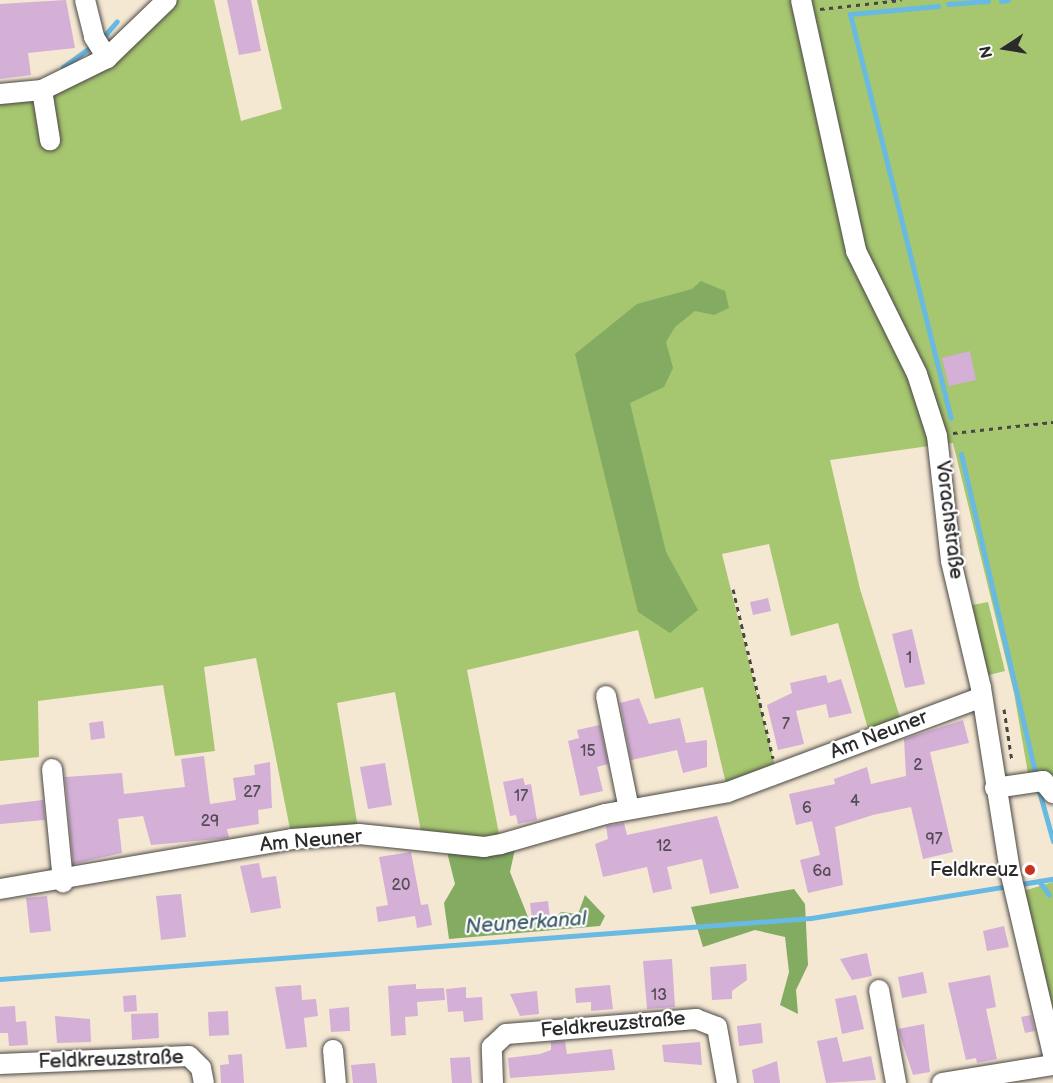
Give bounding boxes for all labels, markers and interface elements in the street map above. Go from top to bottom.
north arrow [975,18,1035,78]
text: N [976,44,997,60]
street label: Vorachstraße [930,459,968,581]
house number: 1 [906,649,912,669]
street label: Am Neuner [827,705,931,765]
house number: 7 [782,715,790,735]
house number: 15 [580,742,596,762]
house number: 2 [913,756,923,776]
house number: 27 [243,783,261,803]
house number: 17 [514,787,528,807]
house number: 4 [850,792,860,812]
house number: 6 [802,799,812,819]
house number: 29 [201,812,219,832]
street label: Am Neuner [259,825,363,857]
house number: 97 [925,830,943,850]
house number: 12 [656,837,672,857]
place label: Feldkreuz [930,858,1018,882]
house number: 6a [813,862,831,882]
marker: Feldkreuz [1023,863,1037,877]
house number: 20 [392,876,410,896]
water label: Neunerkanal [465,906,587,940]
house number: 13 [651,986,667,1006]
street label: Feldkreuzstraße [540,1007,686,1043]
street label: Feldkreuzstraße [38,1045,184,1075]

